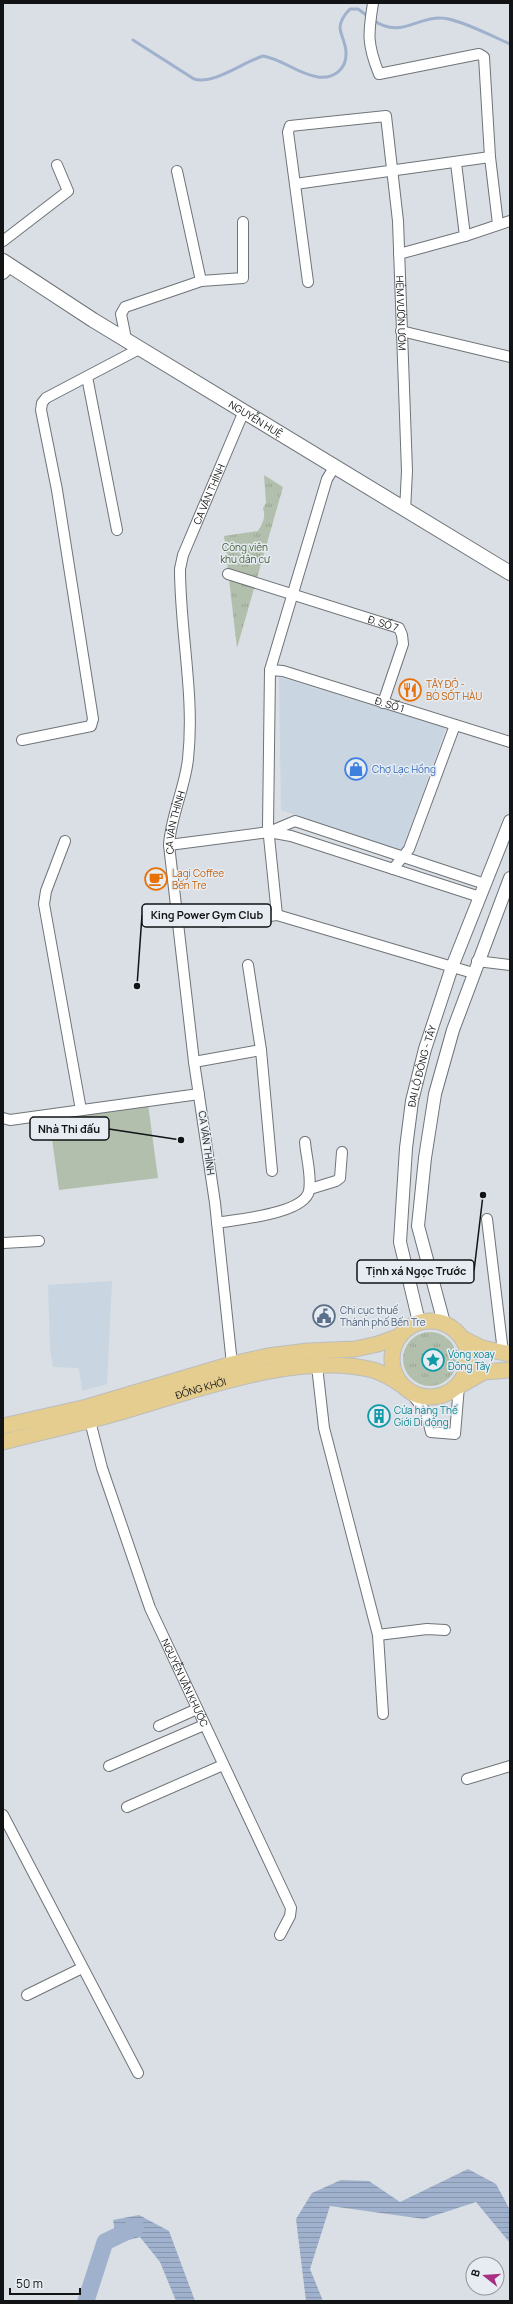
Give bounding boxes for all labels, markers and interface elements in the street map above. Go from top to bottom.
street label: HẺM VƯỜN ƯƠM [393,275,410,351]
street label: NGUYỄN HUỆ [226,397,286,441]
street label: CA VĂN THỈNH [190,461,228,527]
park label: Công viên khu dân cư [220,540,271,566]
street label: Đ. SỐ 7 [366,612,400,634]
restaurant icon: TÂY ĐÔ - BÒ SỐT HÀU [397,677,423,703]
place label: TÂY ĐÔ - BÒ SỐT HÀU [426,677,482,703]
street label: Đ. SỐ 1 [373,693,406,716]
shop icon: Chợ Lạc Hồng [343,756,369,782]
place label: Chợ Lạc Hồng [372,762,436,776]
street label: CA VĂN THỈNH [162,789,188,855]
cafe icon: Lagi Coffee Bến Tre [143,866,169,892]
place label: Lagi Coffee Bến Tre [172,866,224,892]
callout: King Power Gym Club [142,904,271,927]
text: King Power Gym Club [151,907,263,922]
street label: ĐẠI LỘ ĐÔNG - TÂY [404,1023,440,1108]
street label: CA VĂN THỈNH [196,1110,218,1176]
callout: Nhà Thi đấu [30,1117,109,1140]
text: Nhà Thi đấu [38,1121,100,1136]
callout: Tịnh xá Ngọc Trước [357,1260,474,1283]
text: Tịnh xá Ngọc Trước [366,1263,466,1278]
public building icon: Chi cục thuế Thành phố Bến Tre [311,1303,337,1329]
place label: Chi cục thuế Thành phố Bến Tre [340,1303,426,1329]
place icon: Vòng xoay Đông Tây [420,1347,446,1373]
place label: Vòng xoay Đông Tây [448,1347,495,1373]
street label: ĐỒNG KHỞI [174,1374,228,1402]
building icon: Cửa hàng Thế Giới Di động [366,1403,392,1429]
place label: Cửa hàng Thế Giới Di động [394,1403,458,1429]
street label: NGUYỄN VĂN KHƯỚC [158,1636,212,1729]
north arrow [465,2256,505,2296]
text: B [467,2267,483,2278]
scale bar [10,2270,80,2296]
text: 50 m [16,2275,43,2292]

